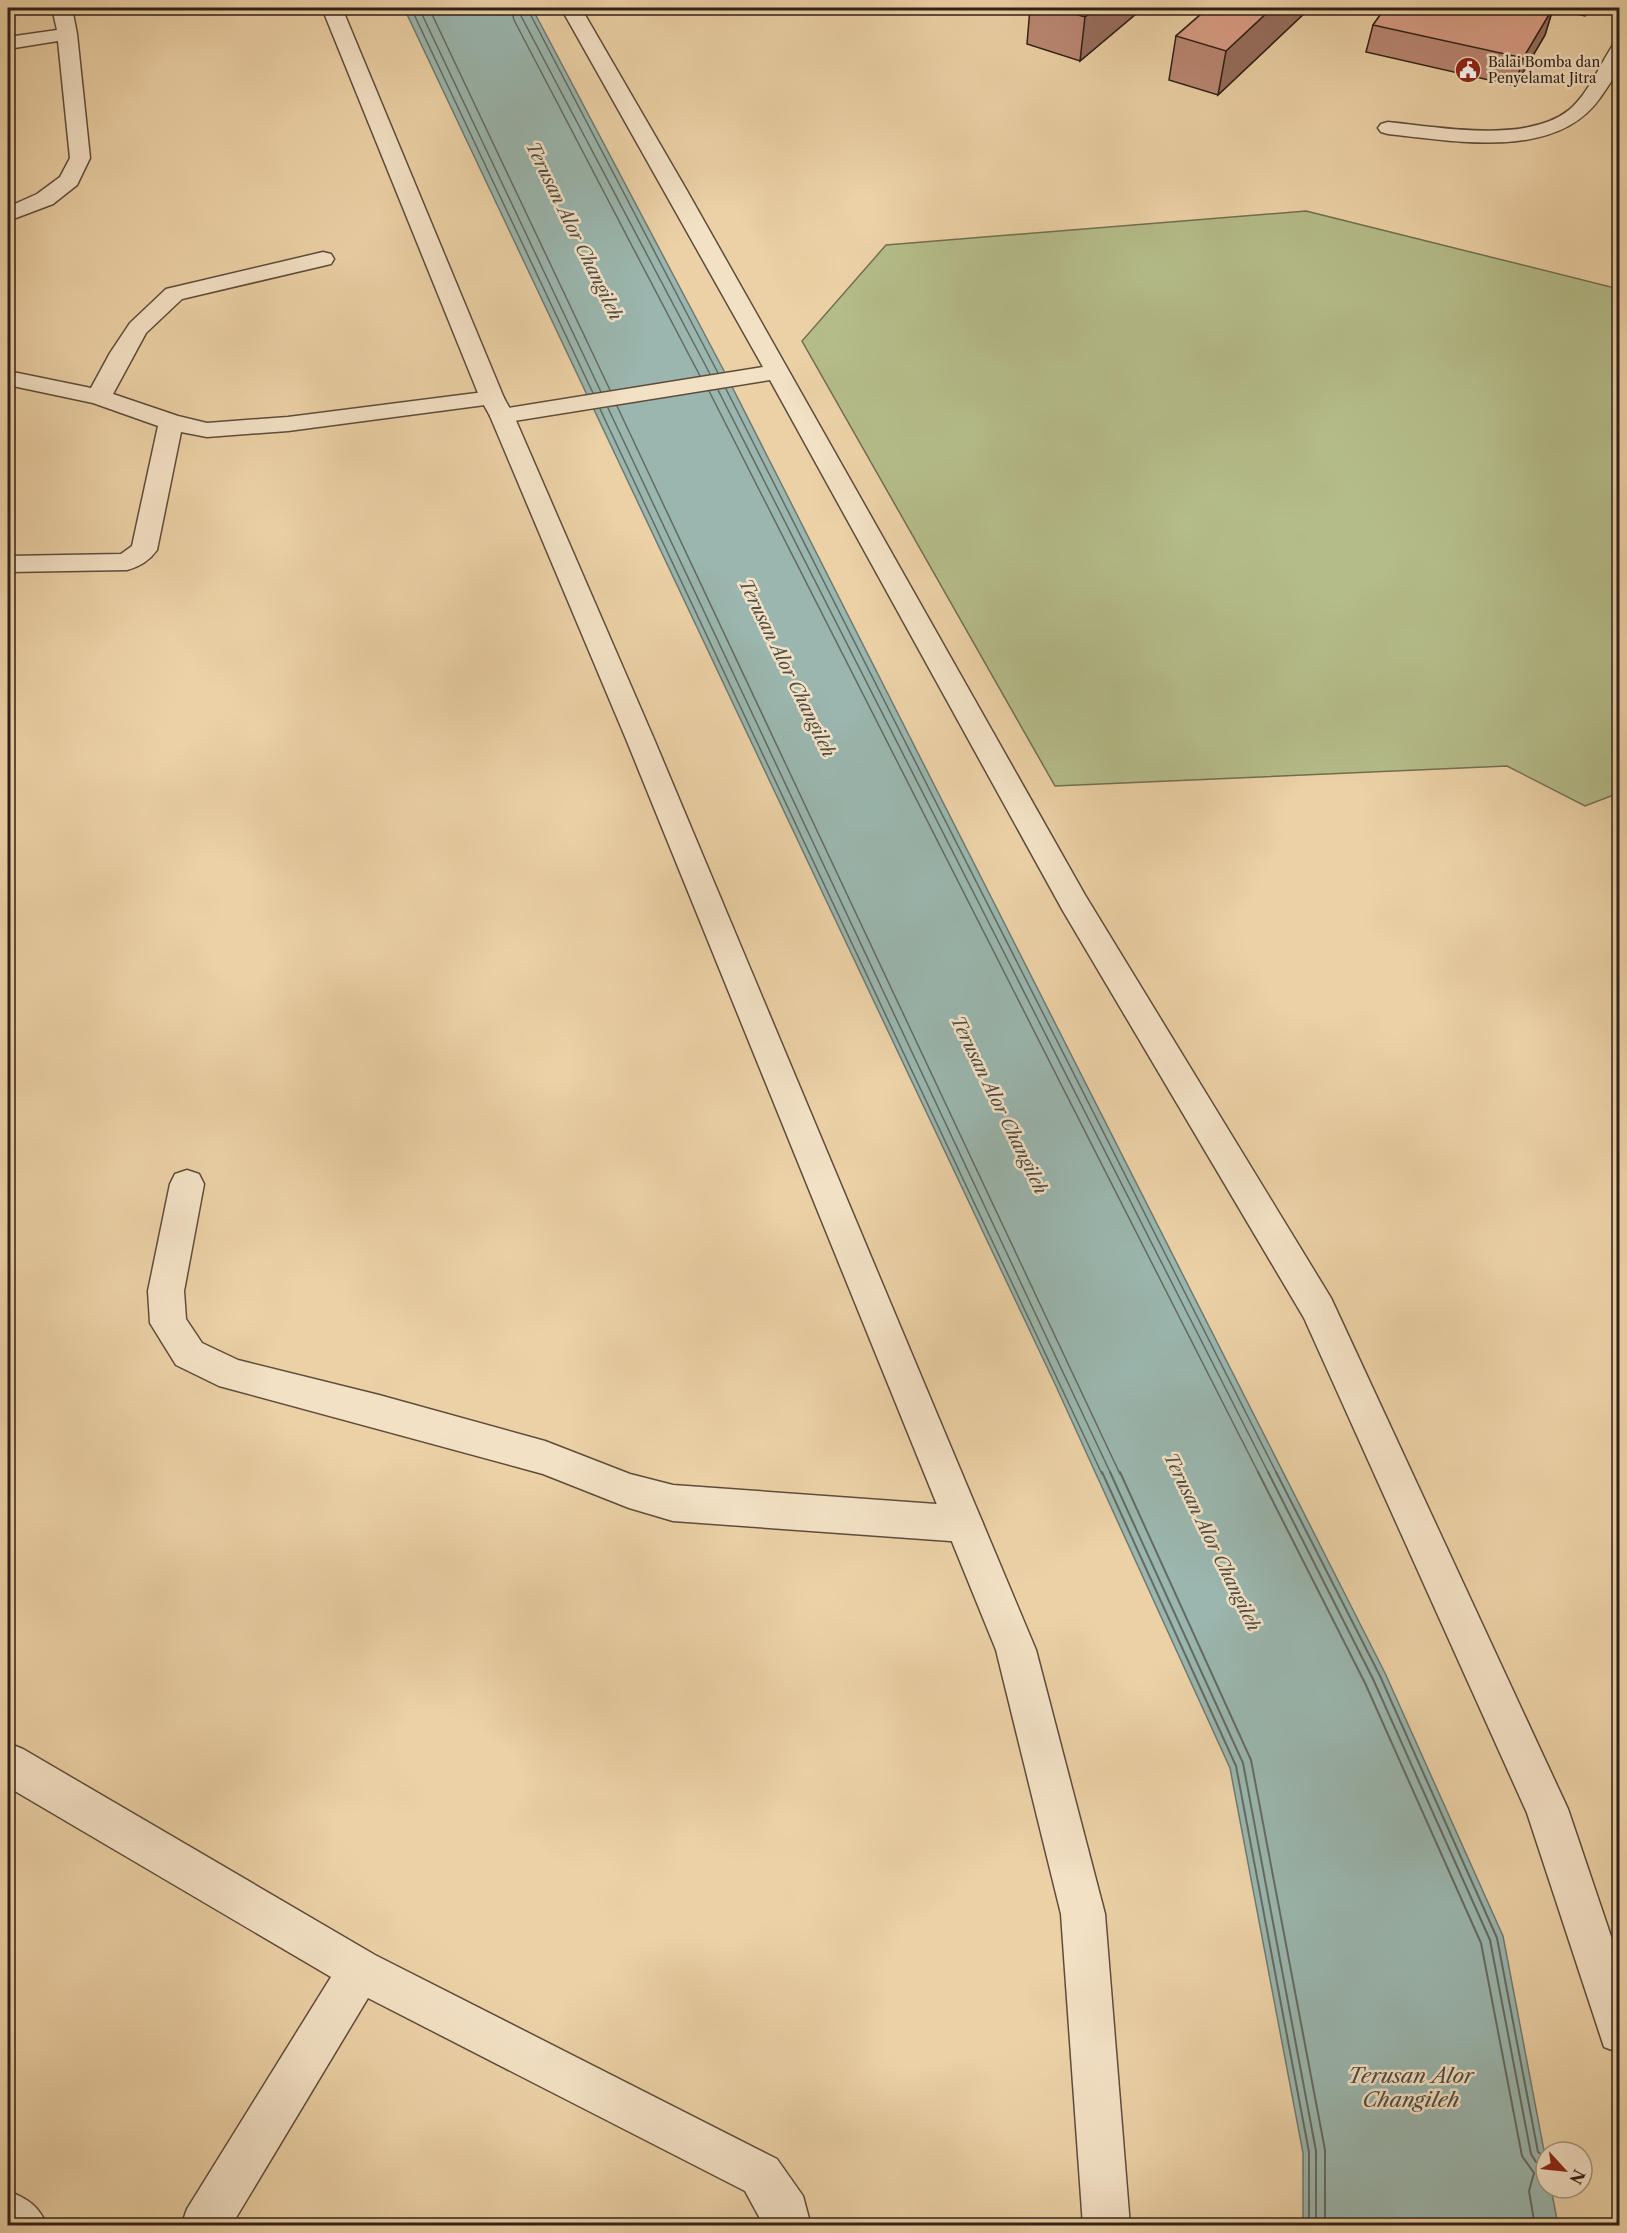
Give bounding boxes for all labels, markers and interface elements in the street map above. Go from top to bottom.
place label: Balai Bomba dan Penyelamat Jitra [1488,53,1600,87]
public building icon: Balai Bomba dan Penyelamat Jitra [1453,55,1483,85]
water label: Terusan Alor Changileh [521,138,627,324]
water label: Terusan Alor Changileh [734,575,840,761]
water label: Terusan Alor Changileh [946,1012,1052,1198]
water label: Terusan Alor Changileh [1159,1449,1265,1635]
water label: Terusan Alor Changileh [1348,2063,1475,2112]
north arrow [1534,2140,1594,2200]
text: N [1565,2166,1589,2188]

